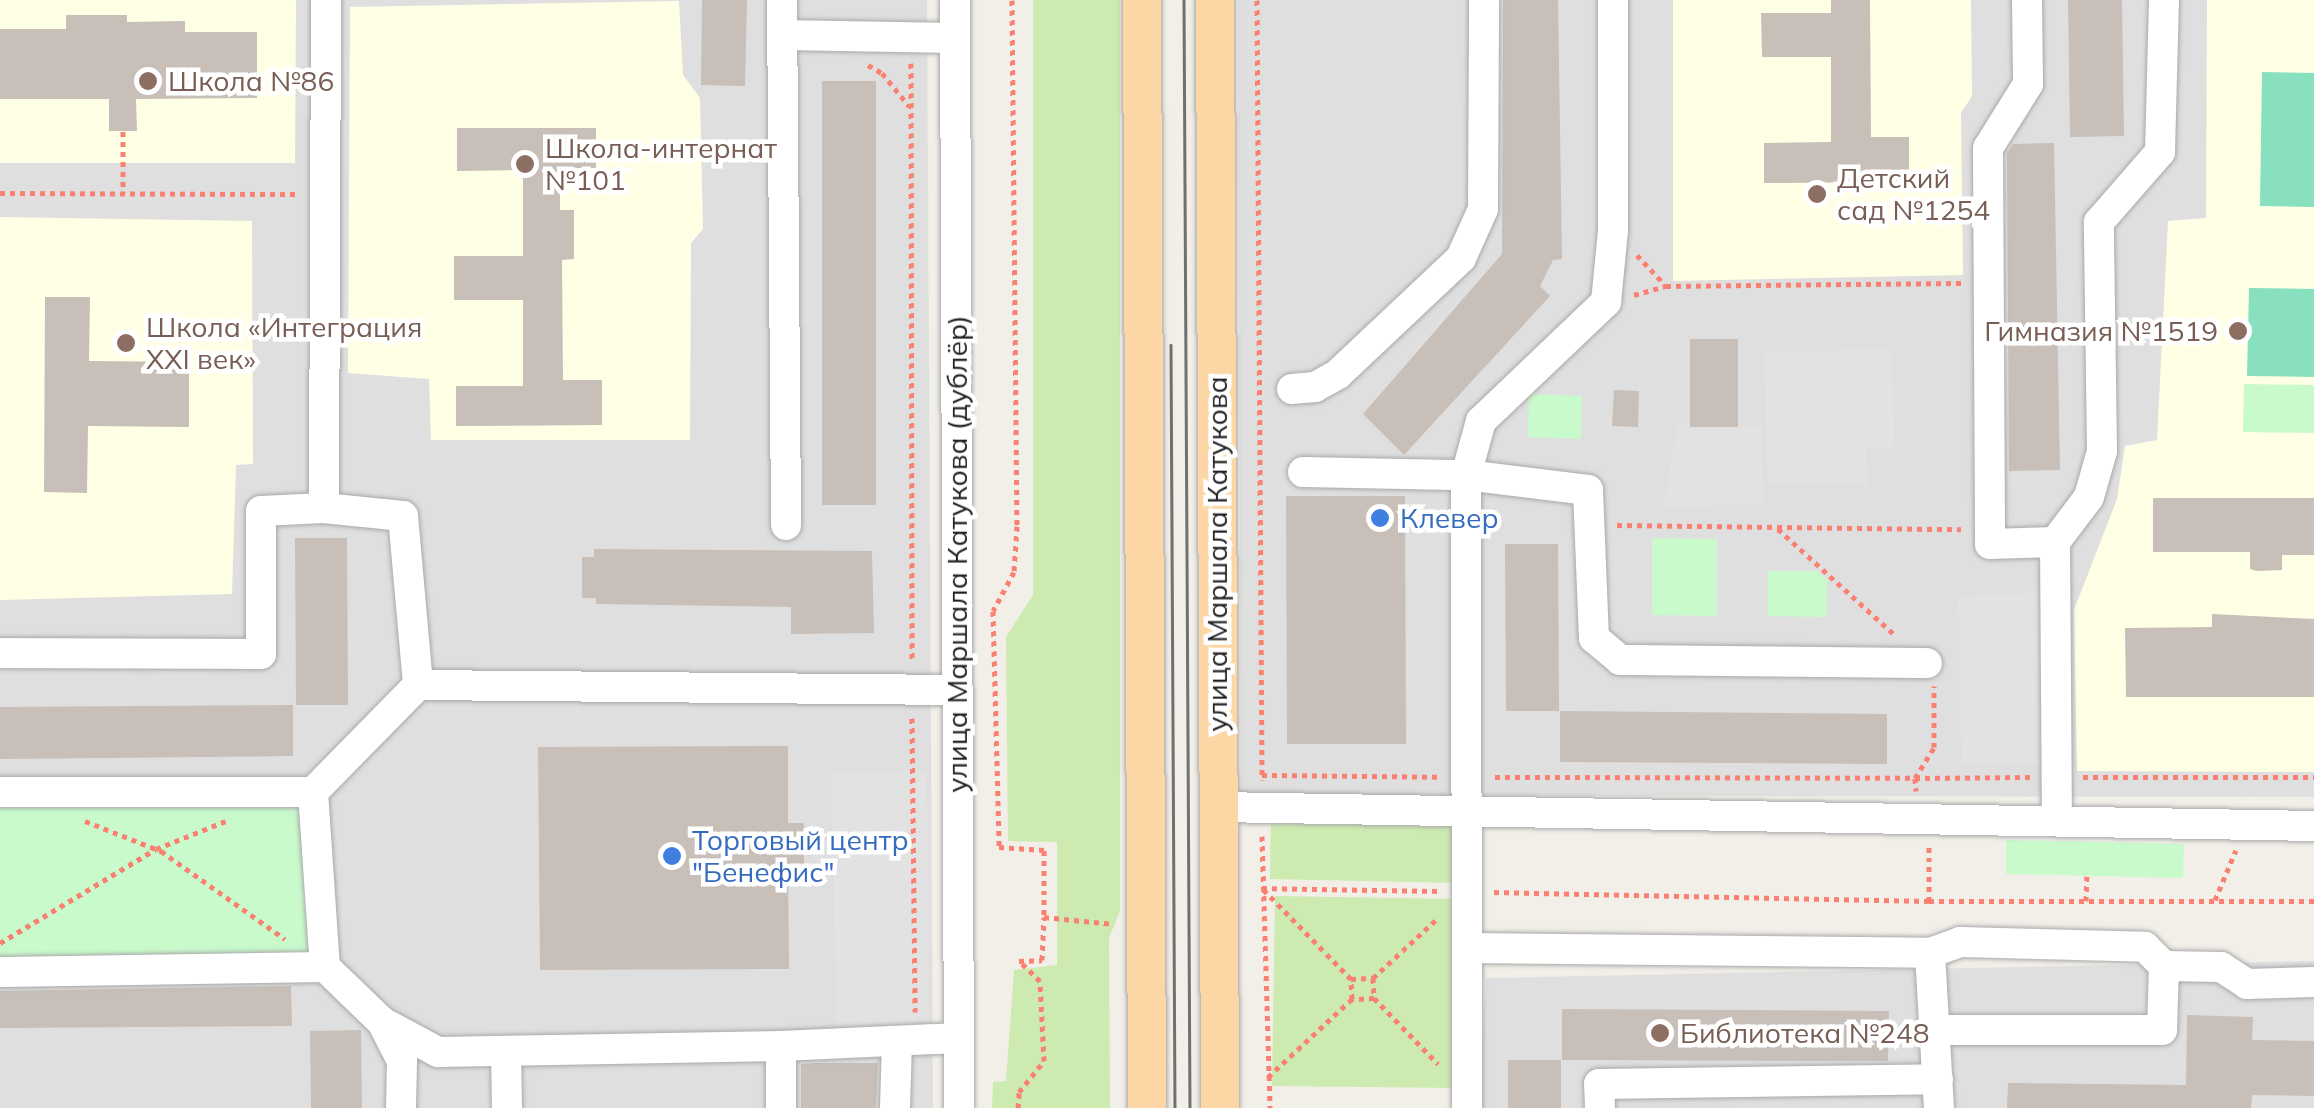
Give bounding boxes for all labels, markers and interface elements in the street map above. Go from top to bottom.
place label: Школа №86 [168,64,334,98]
marker: Школа №86 [137,70,159,92]
place label: Школа-интернат №101 [545,131,777,197]
marker: Школа-интернат №101 [514,153,536,175]
place label: Детский сад №1254 [1837,161,1990,227]
marker: Детский сад №1254 [1806,183,1828,205]
place label: Школа «Интеграция XXI век» [146,310,422,376]
place label: Гимназия №1519 [1984,314,2218,348]
street label: улица Маршала Катукова (дублёр) [940,315,974,793]
marker: Гимназия №1519 [2227,320,2249,342]
marker: Школа «Интеграция XXI век» [115,332,137,354]
street label: улица Маршала Катукова [1200,376,1234,732]
place label: Клевер [1400,501,1499,535]
marker: Клевер [1369,507,1391,529]
place label: Торговый центр "Бенефис" [692,823,908,889]
marker: Торговый центр "Бенефис" [661,845,683,867]
place label: Библиотека №248 [1680,1016,1929,1050]
marker: Библиотека №248 [1649,1022,1671,1044]

